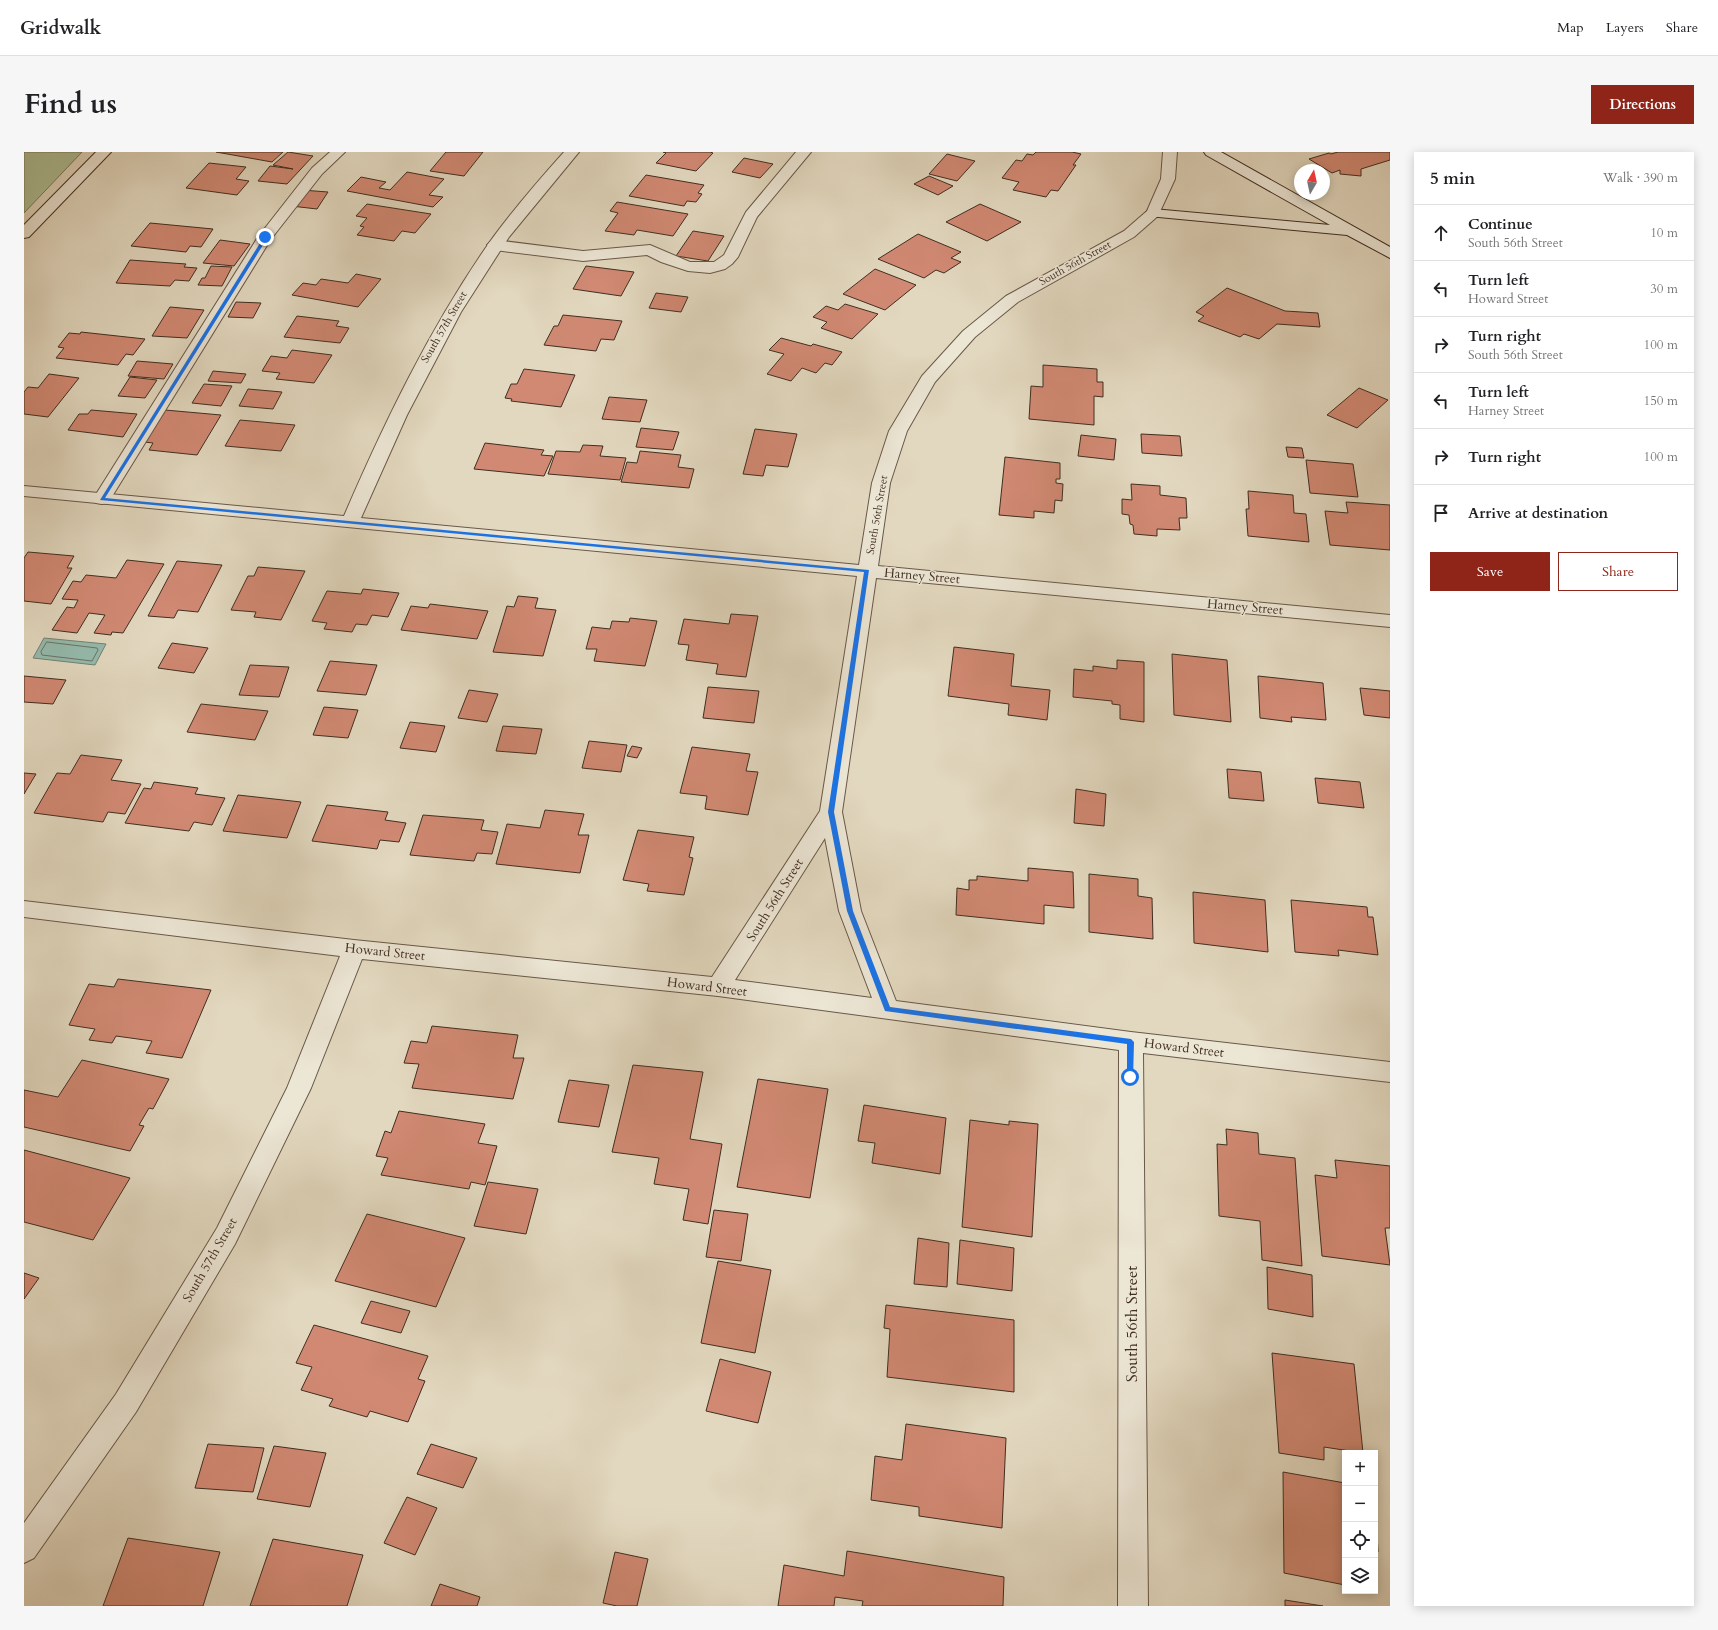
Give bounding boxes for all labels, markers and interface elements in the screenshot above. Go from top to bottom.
text: Gridwalk [20,15,101,41]
text: Map [1557,18,1584,37]
text: Layers [1606,18,1644,37]
text: Share [1666,18,1698,37]
text: Find us [24,85,117,123]
button: Directions [1591,85,1694,124]
north arrow [1294,164,1330,200]
text: 5 min [1430,167,1475,190]
text: Walk · 390 m [1603,169,1678,187]
text: Continue [1468,214,1533,234]
icon: ahead [1430,222,1452,244]
text: 10 m [1650,224,1678,242]
route end [256,228,274,246]
text: South 56th Street [1468,234,1563,252]
street label: South 56th Street [1036,237,1114,289]
text: Turn left [1468,270,1529,290]
icon: left [1430,278,1452,300]
text: 30 m [1650,280,1678,298]
street label: South 57th Street [417,288,471,365]
text: Howard Street [1468,290,1548,308]
text: Turn right [1468,326,1541,346]
icon: right [1430,334,1452,356]
text: 100 m [1644,336,1678,354]
text: South 56th Street [1468,346,1563,364]
text: Turn left [1468,382,1529,402]
icon: left [1430,390,1452,412]
text: 150 m [1644,392,1678,410]
text: Harney Street [1468,402,1544,420]
icon: right [1430,446,1452,468]
text: Turn right [1468,447,1541,467]
text: 100 m [1644,448,1678,466]
street label: South 56th Street [863,474,891,556]
icon: arrive [1430,502,1452,524]
text: Arrive at destination [1468,503,1608,523]
button: Save [1430,552,1550,591]
button: Share [1558,552,1678,591]
street label: Harney Street [883,564,961,588]
street label: Harney Street [1206,595,1284,619]
street label: South 56th Street [742,855,808,945]
street label: Howard Street [344,939,426,965]
street label: Howard Street [666,973,748,1001]
street label: Howard Street [1143,1034,1225,1062]
route start [1121,1068,1139,1086]
street label: South 57th Street [179,1214,241,1306]
street label: South 56th Street [1121,1266,1143,1382]
map controls [1342,1450,1378,1594]
button: + [1342,1450,1378,1486]
button: − [1342,1486,1378,1522]
button: locate [1342,1522,1378,1558]
button: layers [1342,1558,1378,1594]

